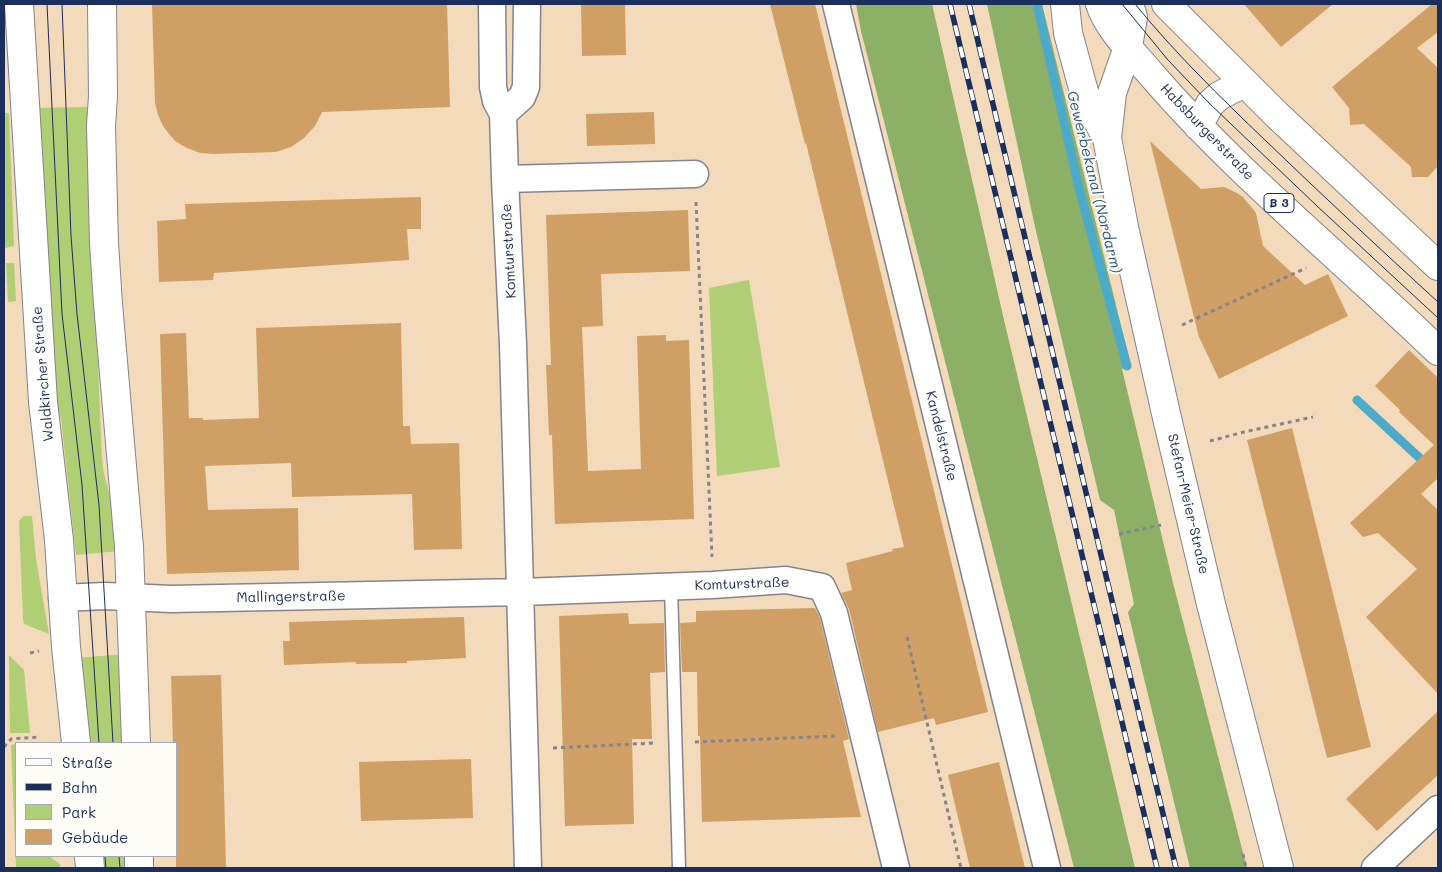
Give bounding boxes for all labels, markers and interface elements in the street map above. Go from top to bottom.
street label: Habsburgerstraße [1156,80,1258,184]
water label: Gewerbekanal (Nordarm) [1063,89,1125,275]
road number: B 3 [1264,194,1294,212]
street label: Komturstraße [498,203,520,299]
street label: Waldkircher Straße [29,306,57,442]
street label: Kandelstraße [922,389,960,483]
street label: Stefan-Meier-Straße [1164,432,1212,576]
street label: Komturstraße [694,574,790,594]
street label: Mallingerstraße [236,588,346,606]
legend [15,742,178,857]
text: Straße [62,752,113,772]
text: Bahn [62,777,97,797]
text: Park [62,802,96,822]
text: Gebäude [62,827,128,847]

